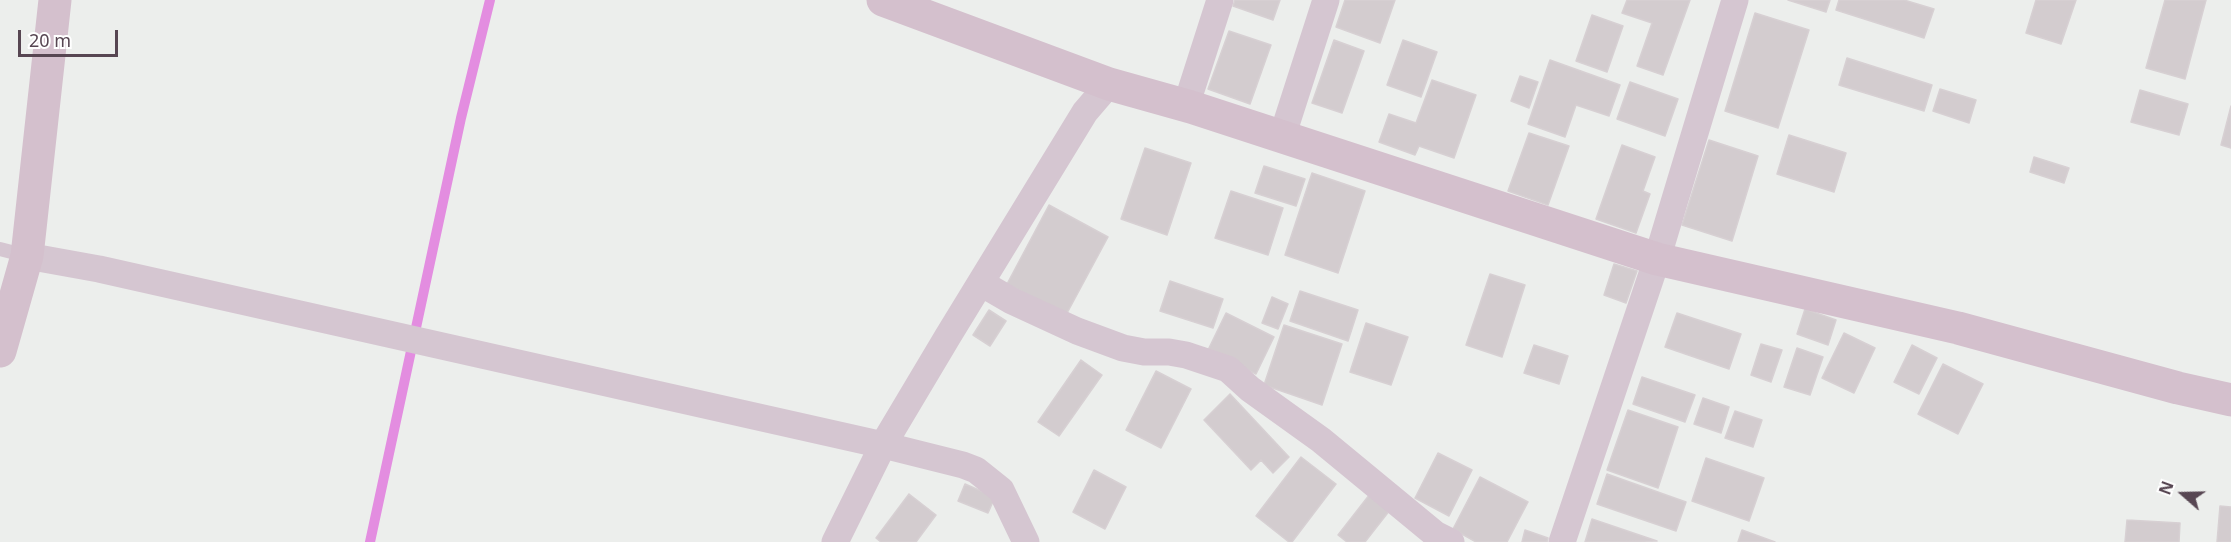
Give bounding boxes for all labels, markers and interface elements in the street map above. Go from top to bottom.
scale bar [21,18,122,56]
text: 20 m [29,28,71,52]
north arrow [2153,464,2213,524]
text: N [2154,478,2179,498]

